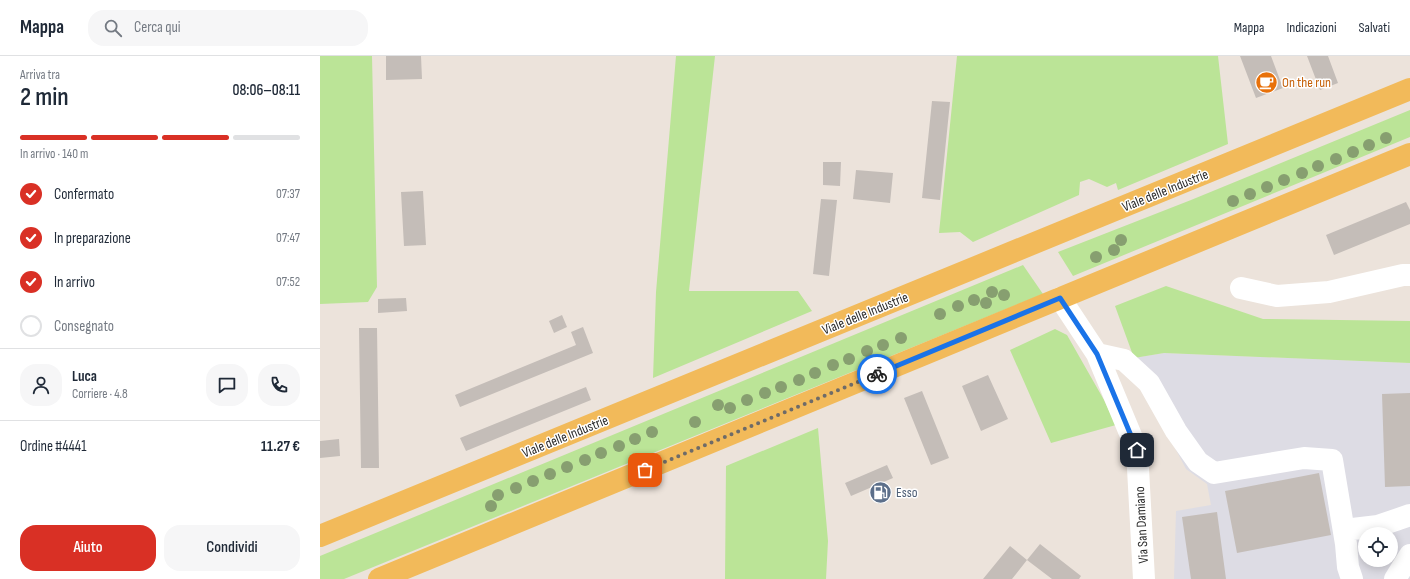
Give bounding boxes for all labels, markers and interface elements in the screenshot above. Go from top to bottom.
search box [88,10,368,46]
text: Mappa [20,16,64,39]
icon: search [102,17,124,39]
text: Cerca qui [134,18,181,37]
text: Mappa [1234,19,1264,36]
text: Indicazioni [1286,19,1337,36]
text: Salvati [1359,19,1390,36]
text: Arriva tra [20,67,60,83]
cafe icon: On the run [1254,69,1280,95]
place label: On the run [1282,74,1331,91]
text: 08:06–08:11 [233,81,300,100]
text: 2 min [20,82,69,113]
text: In arrivo · 140 m [20,146,88,162]
street label: Viale delle Industrie [1120,165,1211,215]
icon: check [20,183,42,205]
text: Confermato [54,185,114,204]
text: 07:37 [276,186,300,202]
icon: check [20,227,42,249]
text: In preparazione [54,229,131,248]
text: 07:47 [276,230,300,246]
icon: check [20,271,42,293]
text: In arrivo [54,273,95,292]
text: 07:52 [276,274,300,290]
street label: Viale delle Industrie [820,288,911,338]
text: Consegnato [54,317,114,336]
courier [857,354,897,394]
icon: bike [866,363,888,385]
button: person [20,364,62,406]
button: chat [206,364,248,406]
button: phone [258,364,300,406]
text: Luca [72,367,97,386]
text: Corriere · 4.8 [72,386,128,402]
street label: Viale delle Industrie [520,411,611,461]
pin [1120,433,1154,467]
text: Ordine #4441 [20,437,86,456]
text: 11.27 € [261,437,300,456]
icon: home [1126,439,1148,461]
pin [628,453,662,487]
icon: bag [634,459,656,481]
fuel station icon: Esso [868,479,894,505]
place label: Esso [896,484,918,501]
street label: Via San Damiano [1131,486,1152,564]
button: Aiuto [20,525,156,571]
button: Condividi [164,525,300,571]
map controls [1358,527,1398,567]
button: locate [1358,527,1398,567]

